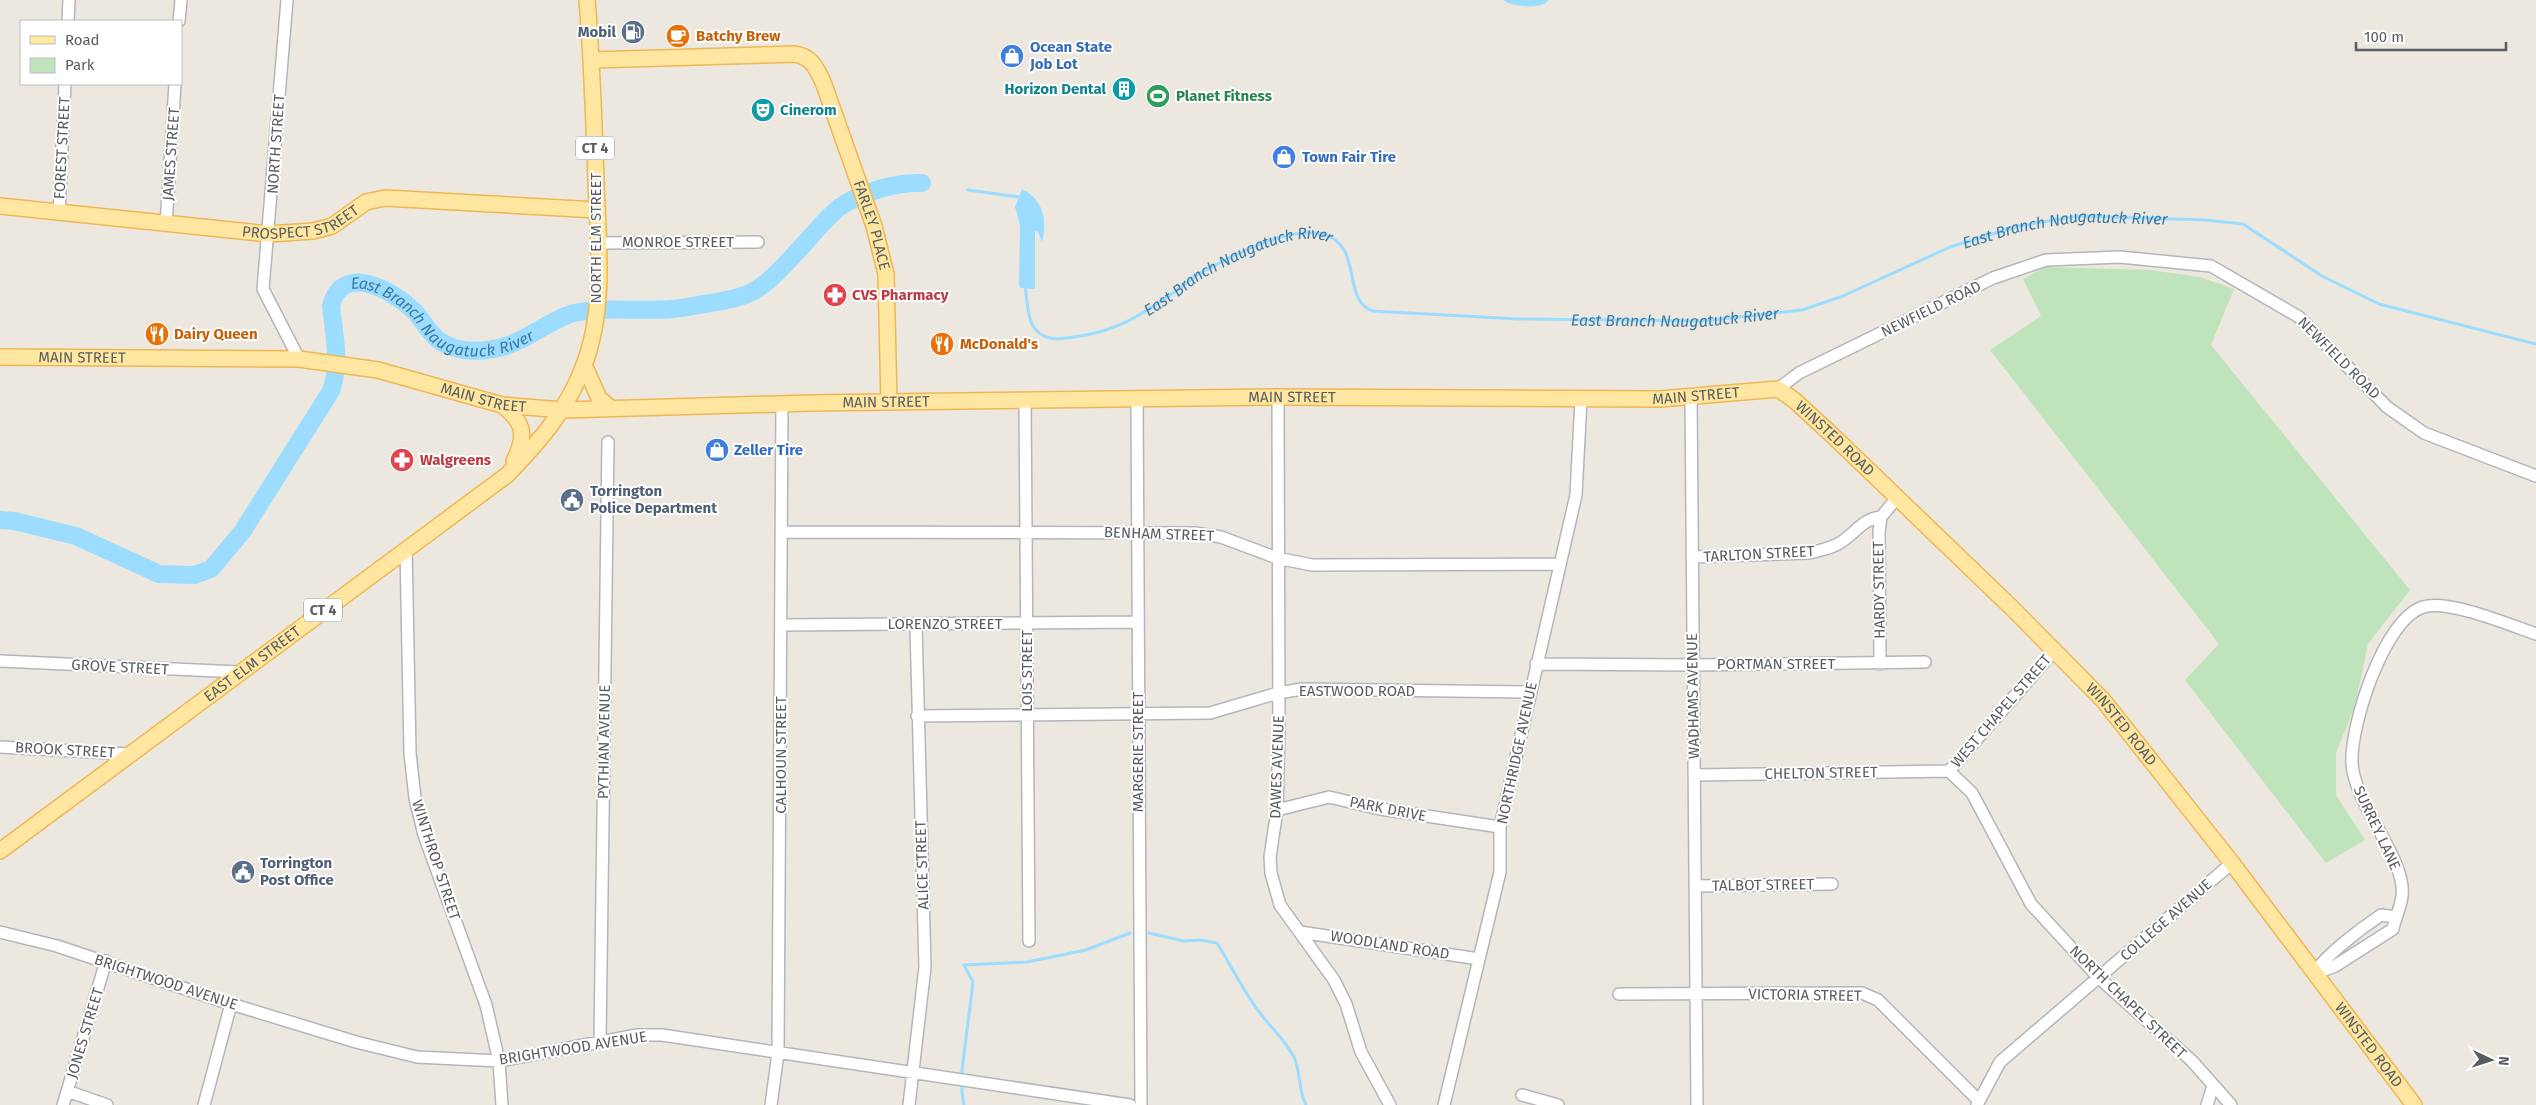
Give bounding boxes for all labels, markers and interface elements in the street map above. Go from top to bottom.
fuel station icon: Mobil [620,19,646,45]
legend [20,20,182,85]
scale bar [2356,20,2506,52]
place label: Mobil [578,23,617,41]
cafe icon: Batchy Brew [665,23,691,49]
place label: Batchy Brew [696,27,781,45]
text: 100 m [2364,28,2404,46]
text: Road [65,31,100,49]
place label: Ocean State Job Lot [1029,38,1112,73]
shop icon: Ocean State Job Lot [999,43,1025,69]
text: Park [65,56,95,74]
building icon: Horizon Dental [1111,76,1137,102]
place label: Horizon Dental [1004,80,1107,98]
sports icon: Planet Fitness [1145,83,1171,109]
place label: Planet Fitness [1176,87,1272,105]
street label: NORTH STREET [264,93,288,194]
street label: FOREST STREET [50,96,74,200]
theatre icon: Cinerom [750,97,776,123]
place label: Cinerom [780,101,837,119]
street label: JAMES STREET [159,107,183,201]
road number: CT 4 [576,136,614,160]
shop icon: Town Fair Tire [1271,144,1297,170]
place label: Town Fair Tire [1302,148,1396,166]
street label: NORTH ELM STREET [587,172,605,303]
street label: FARLEY PLACE [849,178,894,272]
street label: PROSPECT STREET [241,201,362,243]
water label: East Branch Naugatuck River [1960,206,2169,252]
water label: East Branch Naugatuck River [1140,223,1337,319]
street label: MONROE STREET [622,233,734,251]
water label: East Branch Naugatuck River [350,273,538,360]
street label: NEWFIELD ROAD [1878,277,1984,341]
pharmacy icon: CVS Pharmacy [822,282,848,308]
place label: CVS Pharmacy [852,286,949,304]
water label: East Branch Naugatuck River [1571,303,1781,331]
street label: NEWFIELD ROAD [2294,313,2384,403]
restaurant icon: Dairy Queen [144,321,170,347]
place label: Dairy Queen [174,325,258,343]
restaurant icon: McDonald's [929,331,955,357]
place label: McDonald's [960,335,1038,353]
street label: MAIN STREET [38,348,126,367]
street label: MAIN STREET [439,379,527,416]
street label: MAIN STREET [1652,383,1740,408]
street label: MAIN STREET [1248,388,1336,406]
street label: MAIN STREET [842,392,930,412]
street label: WINSTED ROAD [1792,397,1878,480]
shop icon: Zeller Tire [704,437,730,463]
place label: Zeller Tire [734,441,803,459]
pharmacy icon: Walgreens [389,447,415,473]
place label: Walgreens [420,451,491,469]
place label: Torrington Police Department [590,482,717,517]
public building icon: Torrington Police Department [559,487,585,513]
street label: BENHAM STREET [1104,523,1215,545]
street label: HARDY STREET [1869,541,1889,639]
street label: TARLTON STREET [1703,542,1815,566]
road number: CT 4 [304,598,342,622]
street label: LORENZO STREET [888,615,1003,633]
street label: EAST ELM STREET [200,622,304,706]
street label: LOIS STREET [1018,630,1036,712]
street label: WADHAMS AVENUE [1683,633,1703,759]
street label: WEST CHAPEL STREET [1947,651,2055,771]
street label: GROVE STREET [71,655,169,679]
street label: PORTMAN STREET [1717,655,1835,673]
street label: WINSTED ROAD [2082,679,2161,769]
street label: NORTHRIDGE AVENUE [1493,680,1541,826]
street label: EASTWOOD ROAD [1299,682,1415,700]
street label: PYTHIAN AVENUE [594,685,614,799]
street label: MARGERIE STREET [1129,691,1147,812]
street label: CALHOUN STREET [772,696,790,814]
street label: DAWES AVENUE [1266,715,1288,819]
street label: BROOK STREET [15,738,116,762]
street label: CHELTON STREET [1764,763,1878,783]
street label: SURREY LANE [2350,783,2404,873]
street label: PARK DRIVE [1348,793,1428,825]
street label: WINTHROP STREET [408,798,464,923]
street label: ALICE STREET [911,820,933,910]
place label: Torrington Post Office [260,854,334,889]
public building icon: Torrington Post Office [230,859,256,885]
street label: TALBOT STREET [1712,875,1815,895]
street label: COLLEGE AVENUE [2116,875,2216,965]
street label: WOODLAND ROAD [1329,927,1451,963]
street label: NORTH CHAPEL STREET [2066,942,2190,1063]
street label: BRIGHTWOOD AVENUE [92,950,240,1014]
street label: JONES STREET [63,985,107,1080]
street label: VICTORIA STREET [1748,985,1862,1005]
street label: WINSTED ROAD [2331,999,2407,1091]
street label: BRIGHTWOOD AVENUE [498,1027,648,1069]
north arrow [2466,1035,2516,1085]
text: N [2495,1056,2512,1066]

